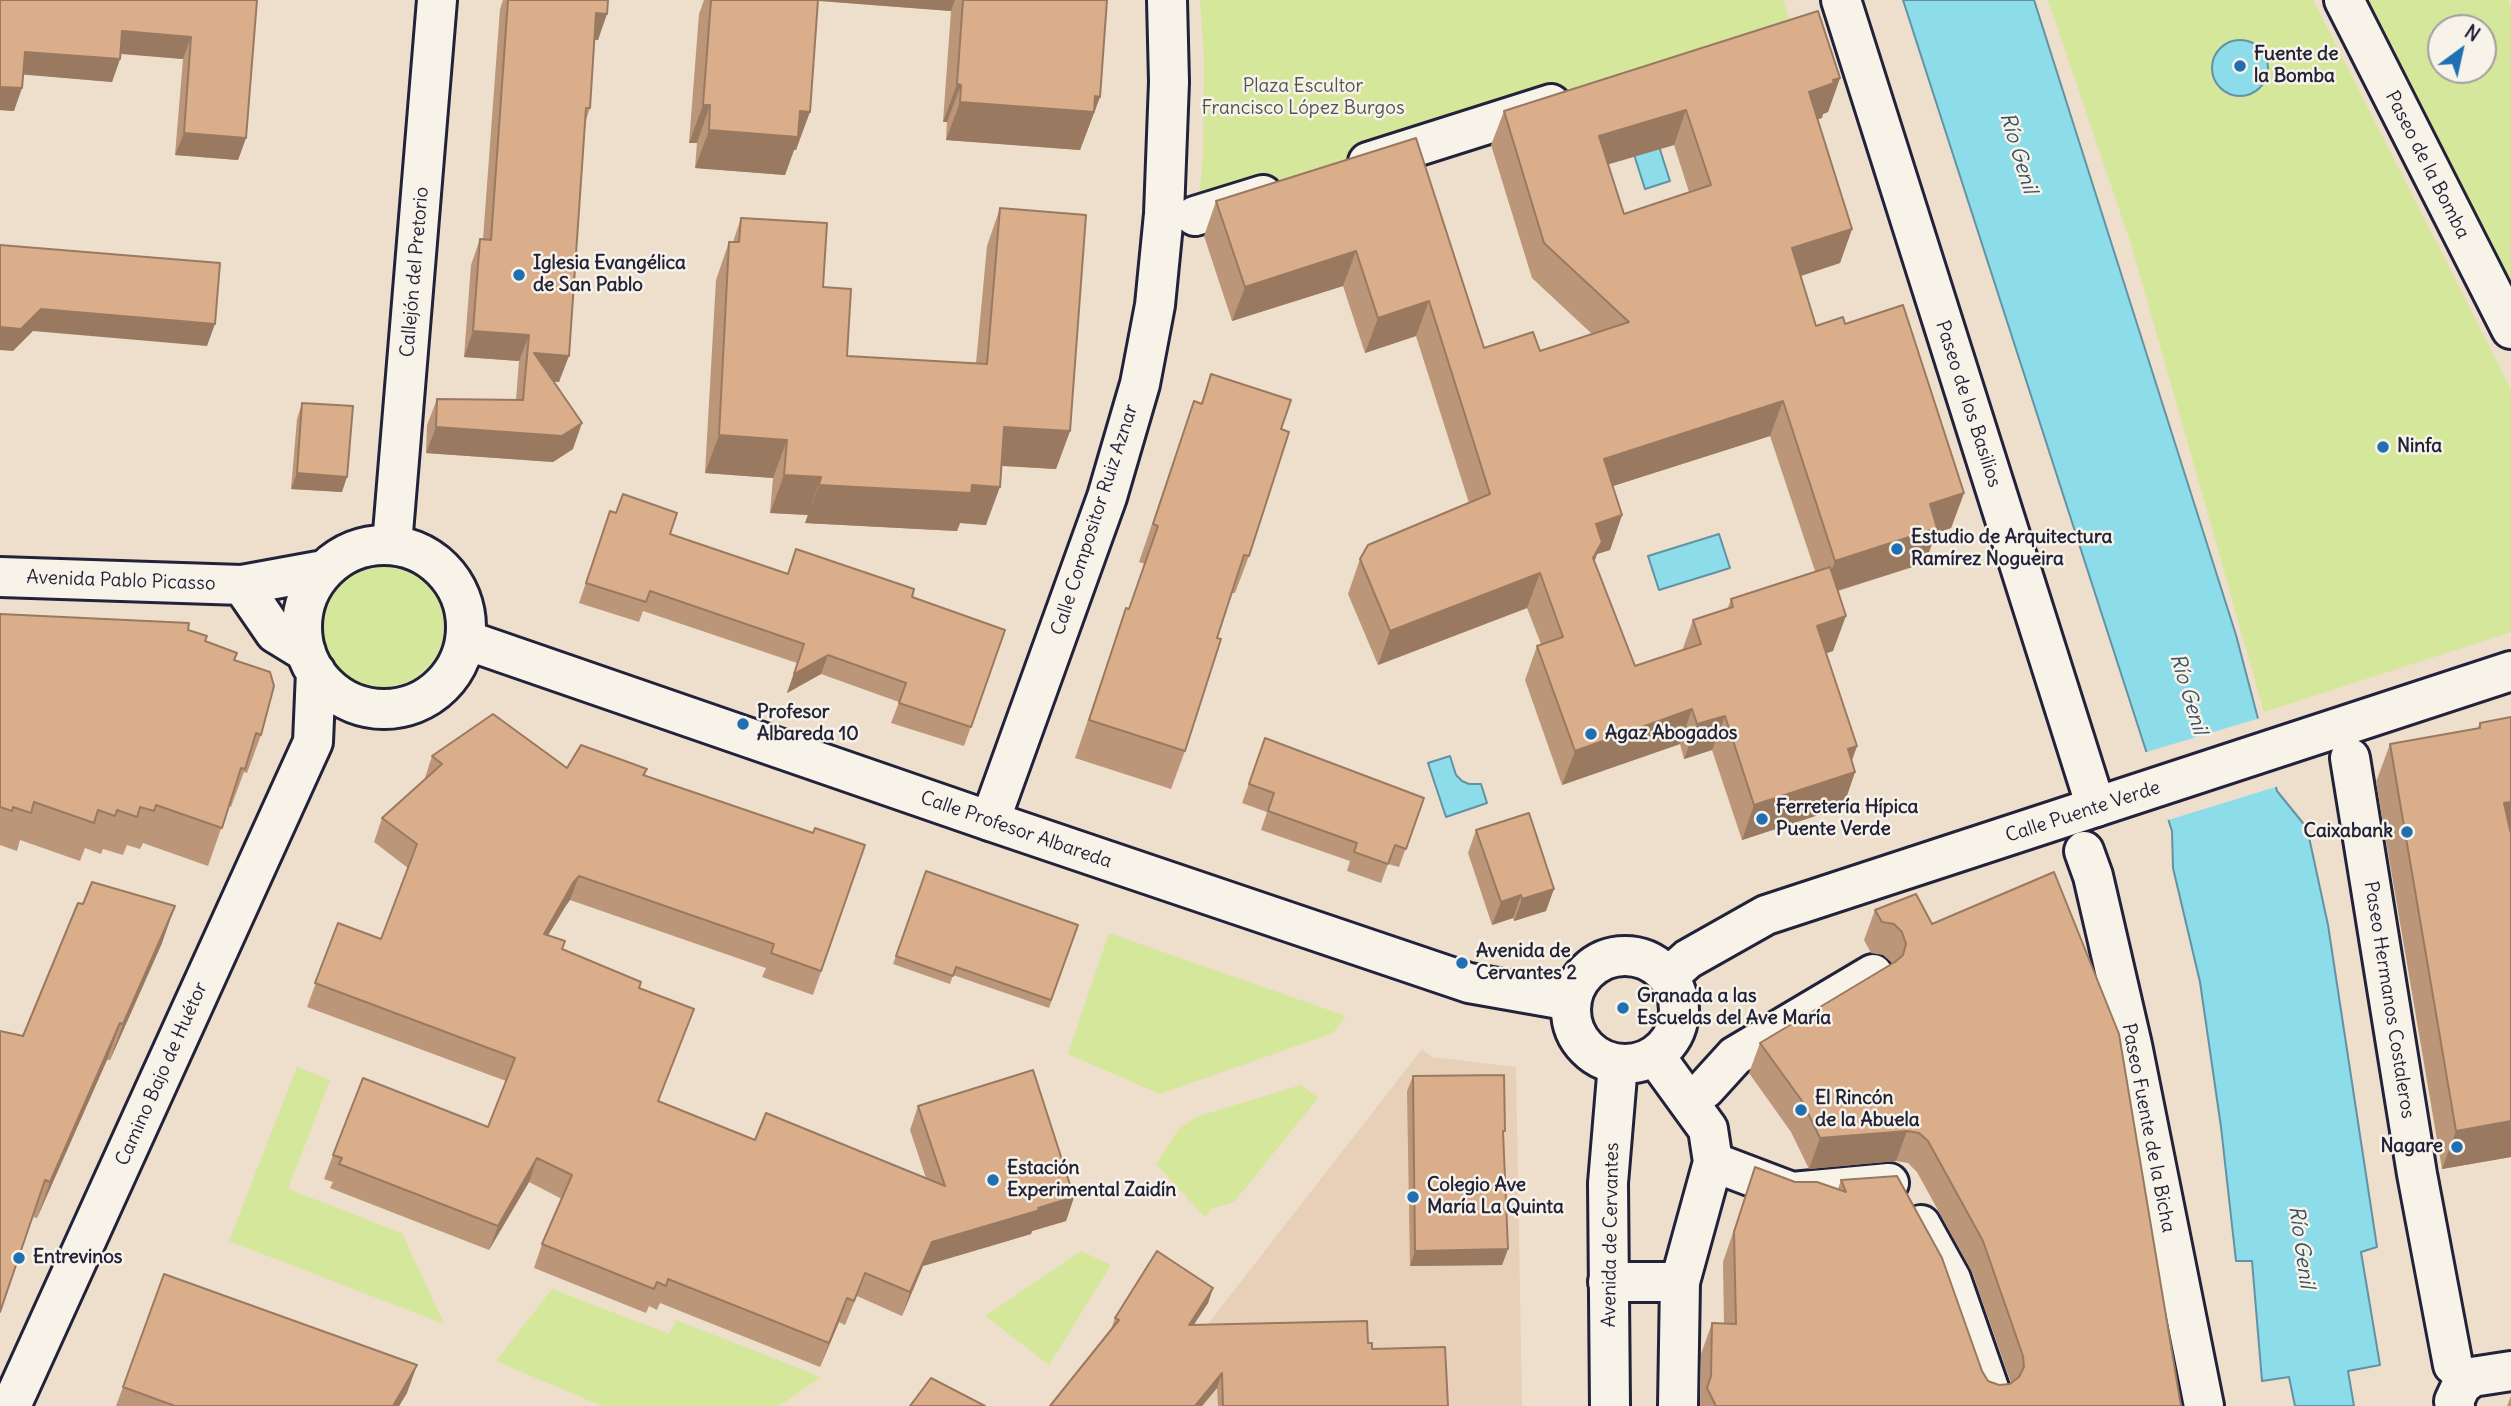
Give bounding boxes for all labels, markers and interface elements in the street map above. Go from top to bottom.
north arrow [2427,14,2497,84]
text: N [2460,19,2484,47]
place label: Fuente de la Bomba [2254,44,2338,88]
marker: Fuente de la Bomba [2232,58,2248,74]
park label: Plaza Escultor Francisco López Burgos [1201,76,1405,120]
street label: Paseo de la Bomba [2380,87,2474,243]
water label: Río Genil [1994,110,2042,196]
street label: Callejón del Pretorio [396,186,434,358]
place label: Iglesia Evangélica de San Pablo [533,253,686,297]
marker: Iglesia Evangélica de San Pablo [511,267,527,283]
street label: Paseo de los Basilios [1930,318,2006,490]
street label: Calle Compositor Ruiz Aznar [1047,402,1143,638]
place label: Ninfa [2397,436,2442,458]
marker: Ninfa [2375,439,2391,455]
place label: Estudio de Arquitectura Ramírez Nogueira [1911,527,2112,571]
marker: Estudio de Arquitectura Ramírez Nogueira [1889,541,1905,557]
street label: Avenida Pablo Picasso [26,566,216,596]
water label: Río Genil [2164,651,2212,737]
place label: Profesor Albareda 10 [757,702,859,746]
marker: Profesor Albareda 10 [735,716,751,732]
place label: Agaz Abogados [1605,723,1737,745]
marker: Agaz Abogados [1583,726,1599,742]
street label: Calle Puente Verde [2003,776,2163,848]
street label: Calle Profesor Albareda [917,787,1115,873]
place label: Ferretería Hípica Puente Verde [1776,797,1918,841]
marker: Ferretería Hípica Puente Verde [1754,811,1770,827]
place label: Caixabank [2304,821,2393,843]
marker: Caixabank [2399,824,2415,840]
street label: Paseo Hermanos Costaleros [2359,880,2419,1120]
place label: Avenida de Cervantes 2 [1476,941,1577,985]
marker: Avenida de Cervantes 2 [1454,955,1470,971]
street label: Camino Bajo de Huétor [111,979,213,1169]
place label: Granada a las Escuelas del Ave María [1637,986,1831,1030]
marker: Granada a las Escuelas del Ave María [1615,1000,1631,1016]
street label: Paseo Fuente de la Bicha [2117,1021,2179,1235]
place label: El Rincón de la Abuela [1815,1088,1919,1132]
marker: El Rincón de la Abuela [1793,1102,1809,1118]
place label: Nagare [2380,1136,2443,1158]
marker: Nagare [2449,1139,2465,1155]
street label: Avenida de Cervantes [1598,1142,1624,1328]
place label: Estación Experimental Zaidín [1007,1158,1176,1202]
marker: Estación Experimental Zaidín [985,1172,1001,1188]
place label: Colegio Ave María La Quinta [1427,1175,1564,1219]
marker: Colegio Ave María La Quinta [1405,1189,1421,1205]
water label: Río Genil [2283,1204,2319,1290]
place label: Entrevinos [33,1247,123,1269]
marker: Entrevinos [11,1250,27,1266]

